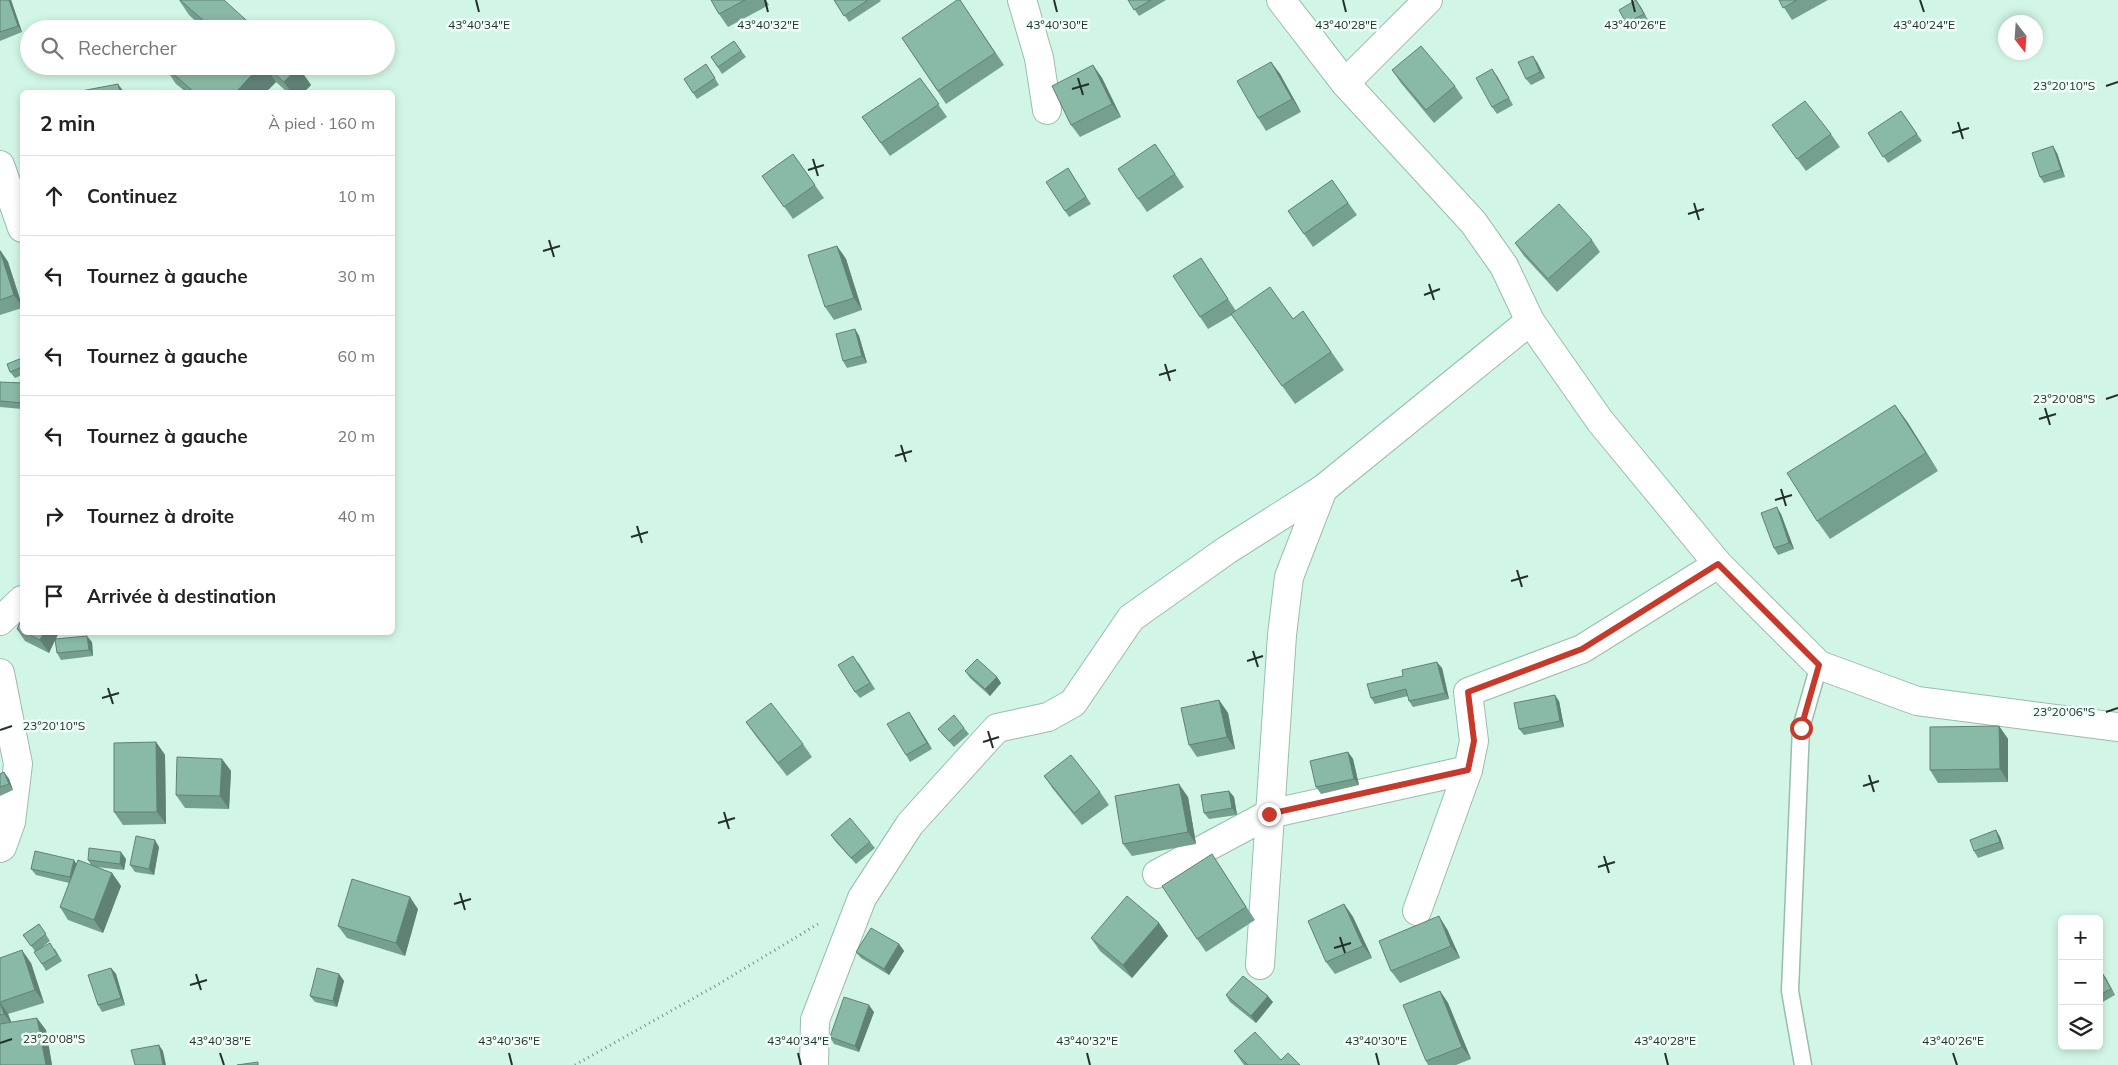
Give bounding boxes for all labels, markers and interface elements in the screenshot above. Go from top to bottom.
north arrow [1998,15,2043,60]
text: 43°40'34"E [448,17,510,32]
text: 43°40'32"E [737,17,799,32]
text: 43°40'30"E [1026,17,1088,32]
text: 43°40'28"E [1315,17,1377,32]
text: 43°40'26"E [1604,17,1666,32]
text: 43°40'24"E [1893,17,1955,32]
search box [20,20,395,75]
icon: search [38,34,66,62]
text: Rechercher [78,36,177,60]
text: 23°20'10"S [2033,78,2095,93]
text: 2 min [40,110,95,136]
text: À pied · 160 m [268,113,375,133]
icon: ahead [40,182,68,210]
text: Continuez [87,184,177,208]
text: 10 m [338,186,375,206]
icon: left [40,262,68,290]
text: Tournez à gauche [87,264,248,288]
text: 30 m [338,266,375,286]
icon: left [40,342,68,370]
text: Tournez à gauche [87,344,248,368]
text: 60 m [338,346,375,366]
text: 23°20'08"S [2033,391,2095,406]
icon: left [40,422,68,450]
text: Tournez à gauche [87,424,248,448]
text: 20 m [338,426,375,446]
icon: right [40,502,68,530]
text: Tournez à droite [87,504,234,528]
text: 40 m [338,506,375,526]
icon: arrive [40,582,68,610]
text: Arrivée à destination [87,584,276,608]
text: 23°20'06"S [2033,704,2095,719]
route start [1790,717,1813,740]
text: 23°20'10"S [23,718,85,733]
route end [1258,803,1281,826]
map controls [2058,915,2103,1050]
button: + [2058,915,2103,960]
button: − [2058,960,2103,1005]
button: layers [2058,1005,2103,1050]
text: 23°20'08"S [23,1031,85,1046]
text: 43°40'38"E [189,1033,251,1048]
text: 43°40'36"E [478,1033,540,1048]
text: 43°40'34"E [767,1033,829,1048]
text: 43°40'32"E [1056,1033,1118,1048]
text: 43°40'30"E [1345,1033,1407,1048]
text: 43°40'28"E [1634,1033,1696,1048]
text: 43°40'26"E [1922,1033,1984,1048]

